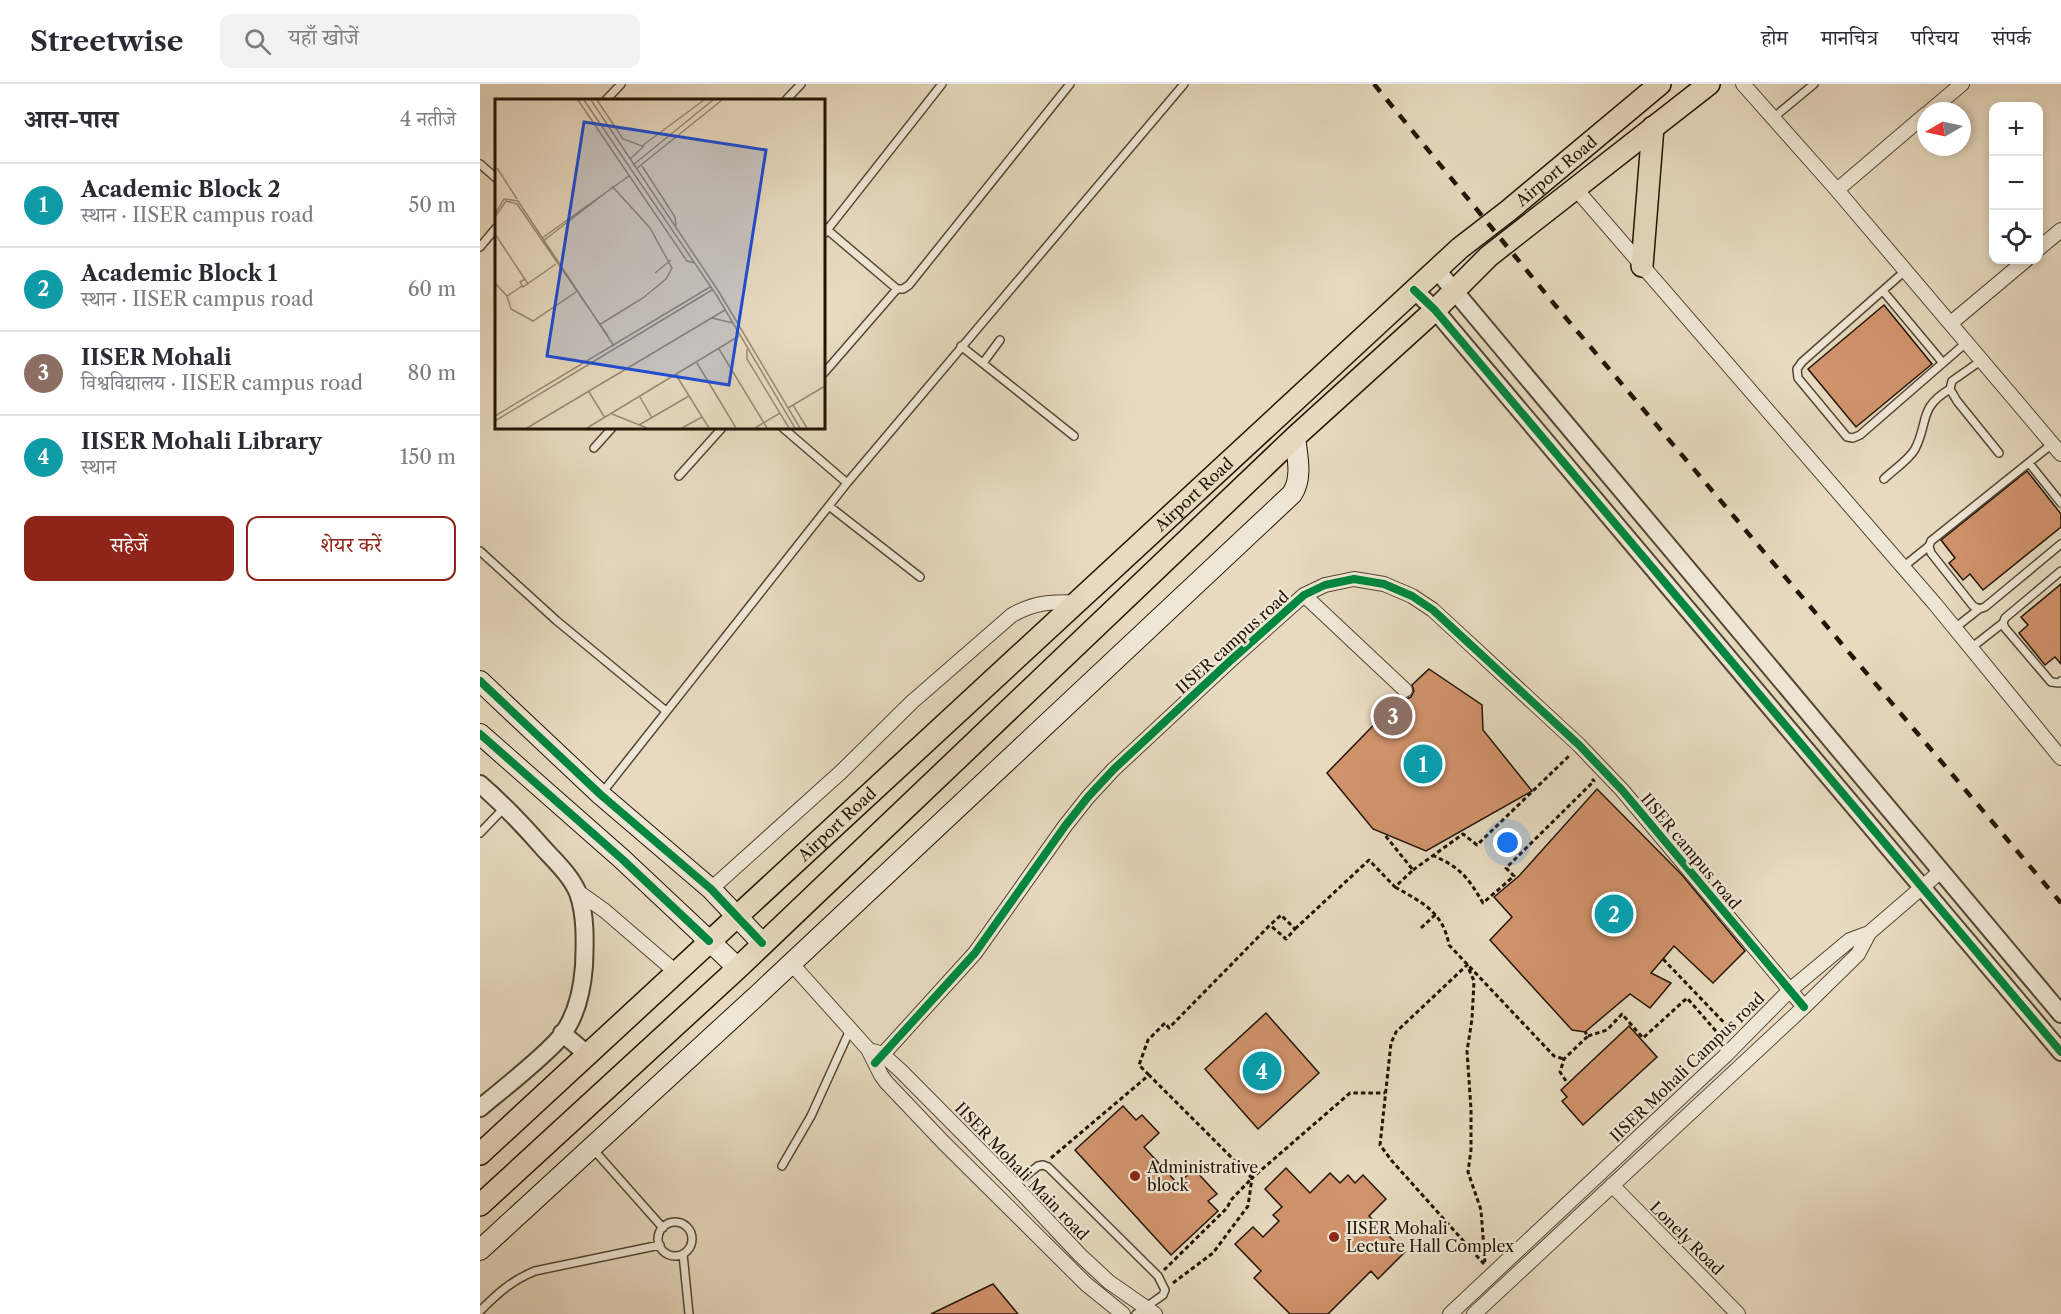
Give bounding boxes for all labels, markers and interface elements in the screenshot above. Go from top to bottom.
search box [220,14,640,68]
text: Streetwise [30,24,184,58]
text: यहाँ खोजें [289,24,359,51]
icon: search [241,25,274,58]
text: होम [1761,25,1788,50]
text: मानचित्र [1821,25,1878,50]
text: परिचय [1911,25,1959,50]
text: संपर्क [1992,25,2031,50]
inset map [495,99,825,429]
north arrow [1917,102,1971,156]
map controls [1989,102,2043,264]
button: + [1989,102,2043,156]
text: आस-पास [24,103,118,135]
text: 4 नतीजे [400,107,456,131]
street label: Airport Road [1511,131,1601,211]
button: − [1989,156,2043,210]
text: Academic Block 2 [81,176,280,203]
text: 1 [39,193,48,217]
text: 50 m [409,193,456,217]
text: स्थान · IISER campus road [81,203,314,227]
button: locate [1989,210,2043,264]
text: Academic Block 1 [81,260,277,287]
text: 2 [38,277,49,301]
text: 60 m [408,277,456,301]
text: स्थान · IISER campus road [81,287,314,311]
text: IISER Mohali [81,344,232,371]
text: 3 [38,361,49,385]
text: 80 m [408,361,456,385]
text: विश्वविद्यालय · IISER campus road [81,371,363,395]
text: IISER Mohali Library [81,428,322,455]
text: 4 [38,445,49,469]
text: 150 m [400,445,456,469]
street label: Airport Road [1150,453,1237,536]
text: स्थान [81,455,116,479]
button: सहेजें [24,516,234,581]
button: शेयर करें [246,516,456,581]
street label: IISER campus road [1171,586,1293,698]
pin: 3 [1374,694,1412,738]
pin: 1 [1404,742,1442,786]
street label: Airport Road [793,783,880,866]
street label: IISER campus road [1637,789,1745,913]
your location [1493,828,1522,857]
pin: 2 [1594,892,1634,936]
street label: IISER Mohali Campus road [1606,988,1769,1146]
pin: 4 [1242,1048,1282,1094]
street label: IISER Mohali Main road [951,1098,1093,1244]
place label: Administrative block [1146,1157,1258,1195]
marker: Administrative block [1128,1169,1142,1183]
street label: Lonely Road [1646,1197,1728,1279]
place label: IISER Mohali Lecture Hall Complex [1346,1218,1515,1256]
marker: IISER Mohali Lecture Hall Complex [1327,1230,1341,1244]

